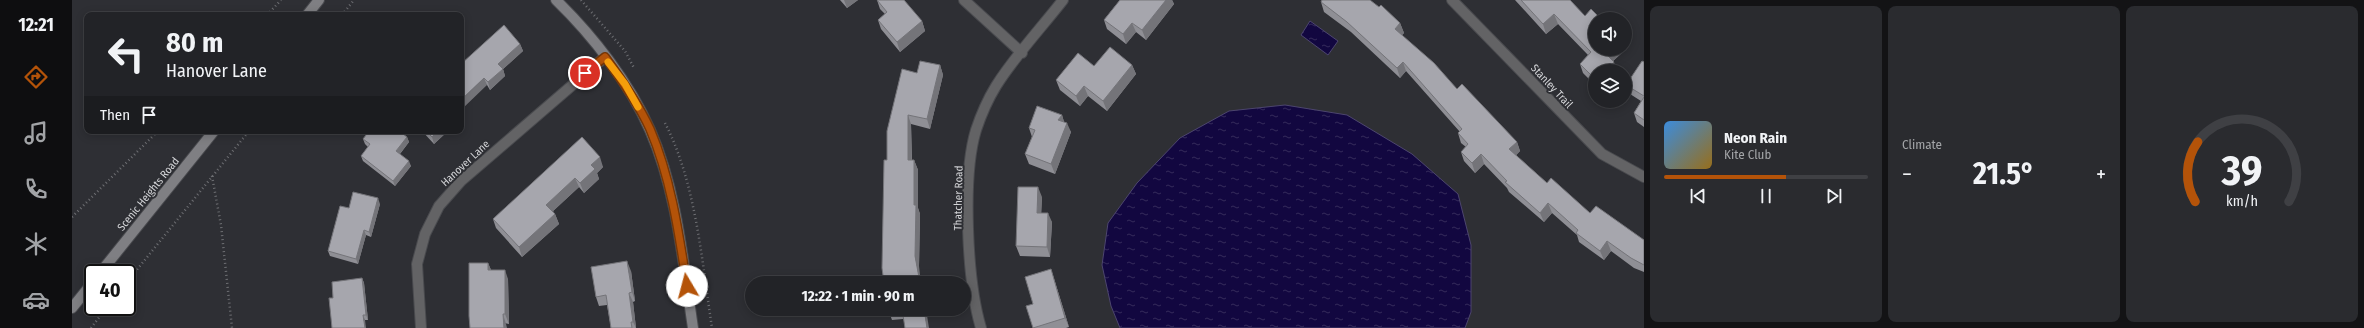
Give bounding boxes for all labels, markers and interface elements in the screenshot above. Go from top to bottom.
map controls [1588,12,1632,108]
button: sound [1588,12,1632,56]
text: 12:21 [18,14,54,36]
text: 80 m [166,26,223,59]
icon: left [100,28,152,80]
pin [568,56,602,90]
text: Hanover Lane [166,60,267,82]
icon: arrive [574,62,596,84]
street label: Stanley Trail [1528,62,1575,111]
icon: directions [22,63,50,91]
button: layers [1588,64,1632,108]
icon: arrive [138,104,160,126]
text: Then [100,106,130,124]
icon: music [22,119,50,147]
text: Neon Rain [1724,129,1787,147]
text: Climate [1902,137,1942,152]
street label: Hanover Lane [438,138,492,189]
text: 39 [2221,146,2262,196]
text: Kite Club [1724,147,1771,162]
street label: Scenic Heights Road [115,155,182,234]
text: 21.5° [1973,156,2035,192]
text: − [1902,161,1912,188]
text: + [2096,161,2106,188]
street label: Thatcher Road [951,165,966,231]
icon: phone [22,175,50,203]
icon: previous [1687,185,1709,207]
icon: pause [1755,185,1777,207]
icon: next [1823,185,1845,207]
text: km/h [2226,193,2258,210]
icon: climate [22,230,50,258]
speed limit sign: 40 [84,264,136,316]
position arrow [666,265,708,307]
icon: car [22,286,50,314]
text: 12:22 · 1 min · 90 m [801,287,915,305]

